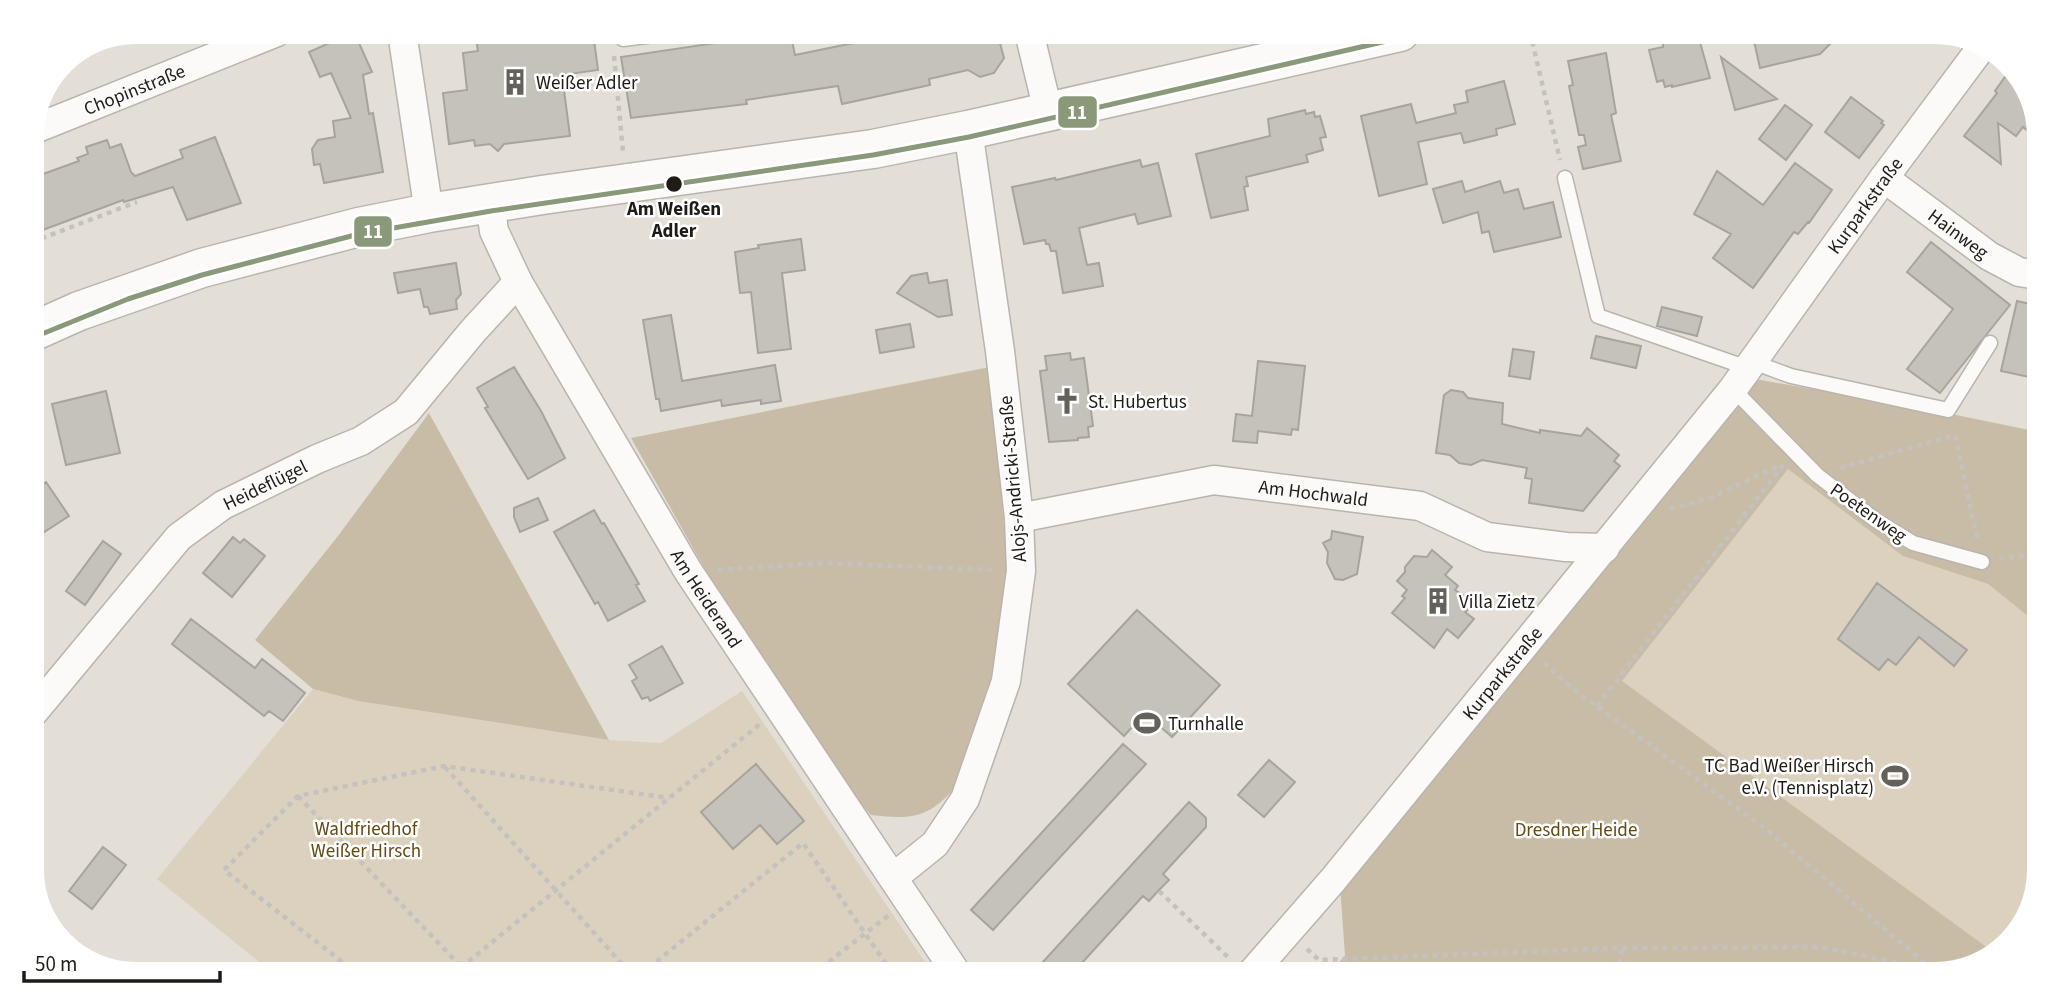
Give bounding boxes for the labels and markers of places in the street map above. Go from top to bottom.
building icon: Weißer Adler [500,67,530,97]
place label: Weißer Adler [536,70,638,97]
marker: Am Weißen Adler [664,174,684,194]
place label: Am Weißen Adler [626,196,721,245]
church icon: St. Hubertus [1052,386,1082,416]
place label: St. Hubertus [1088,389,1187,416]
building icon: Villa Zietz [1423,586,1453,616]
place label: Villa Zietz [1459,589,1535,616]
sports icon: Turnhalle [1132,708,1162,738]
place label: Turnhalle [1168,711,1244,738]
place label: TC Bad Weißer Hirsch e.V. (Tennisplatz) [1704,753,1874,802]
sports icon: TC Bad Weißer Hirsch e.V. (Tennisplatz) [1880,761,1910,791]

